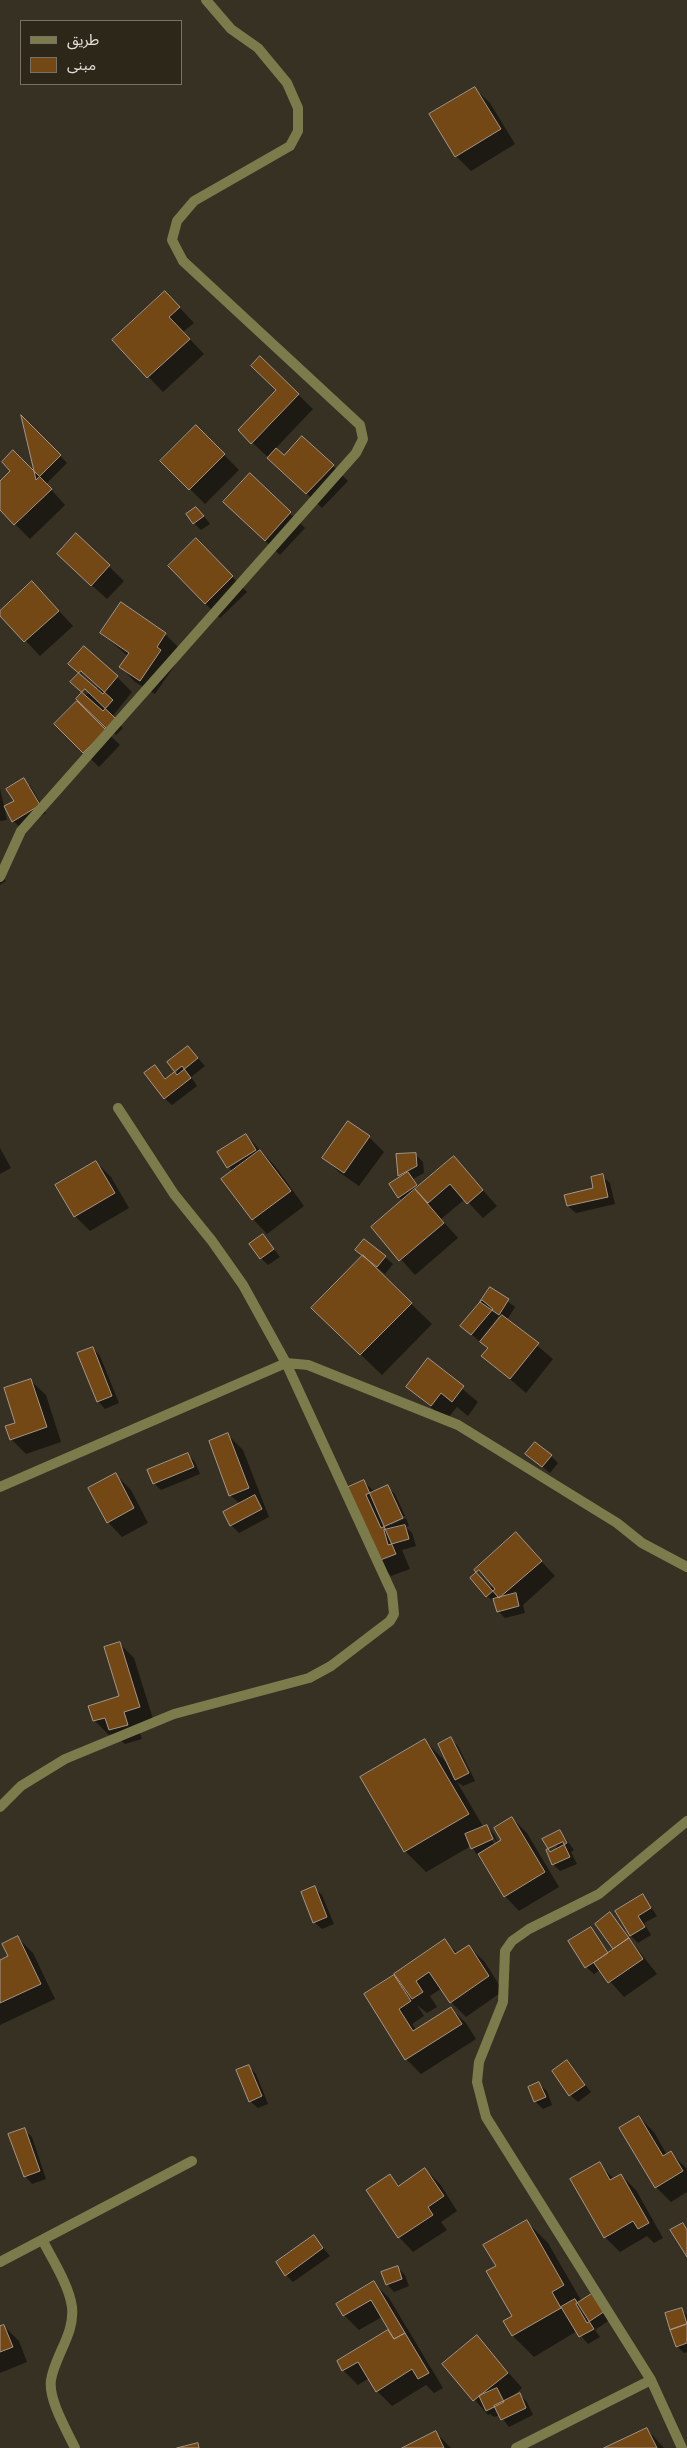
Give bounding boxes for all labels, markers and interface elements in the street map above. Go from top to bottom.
legend [20,20,182,85]
text: طريق [67,31,99,49]
text: مبنى [67,56,96,74]

